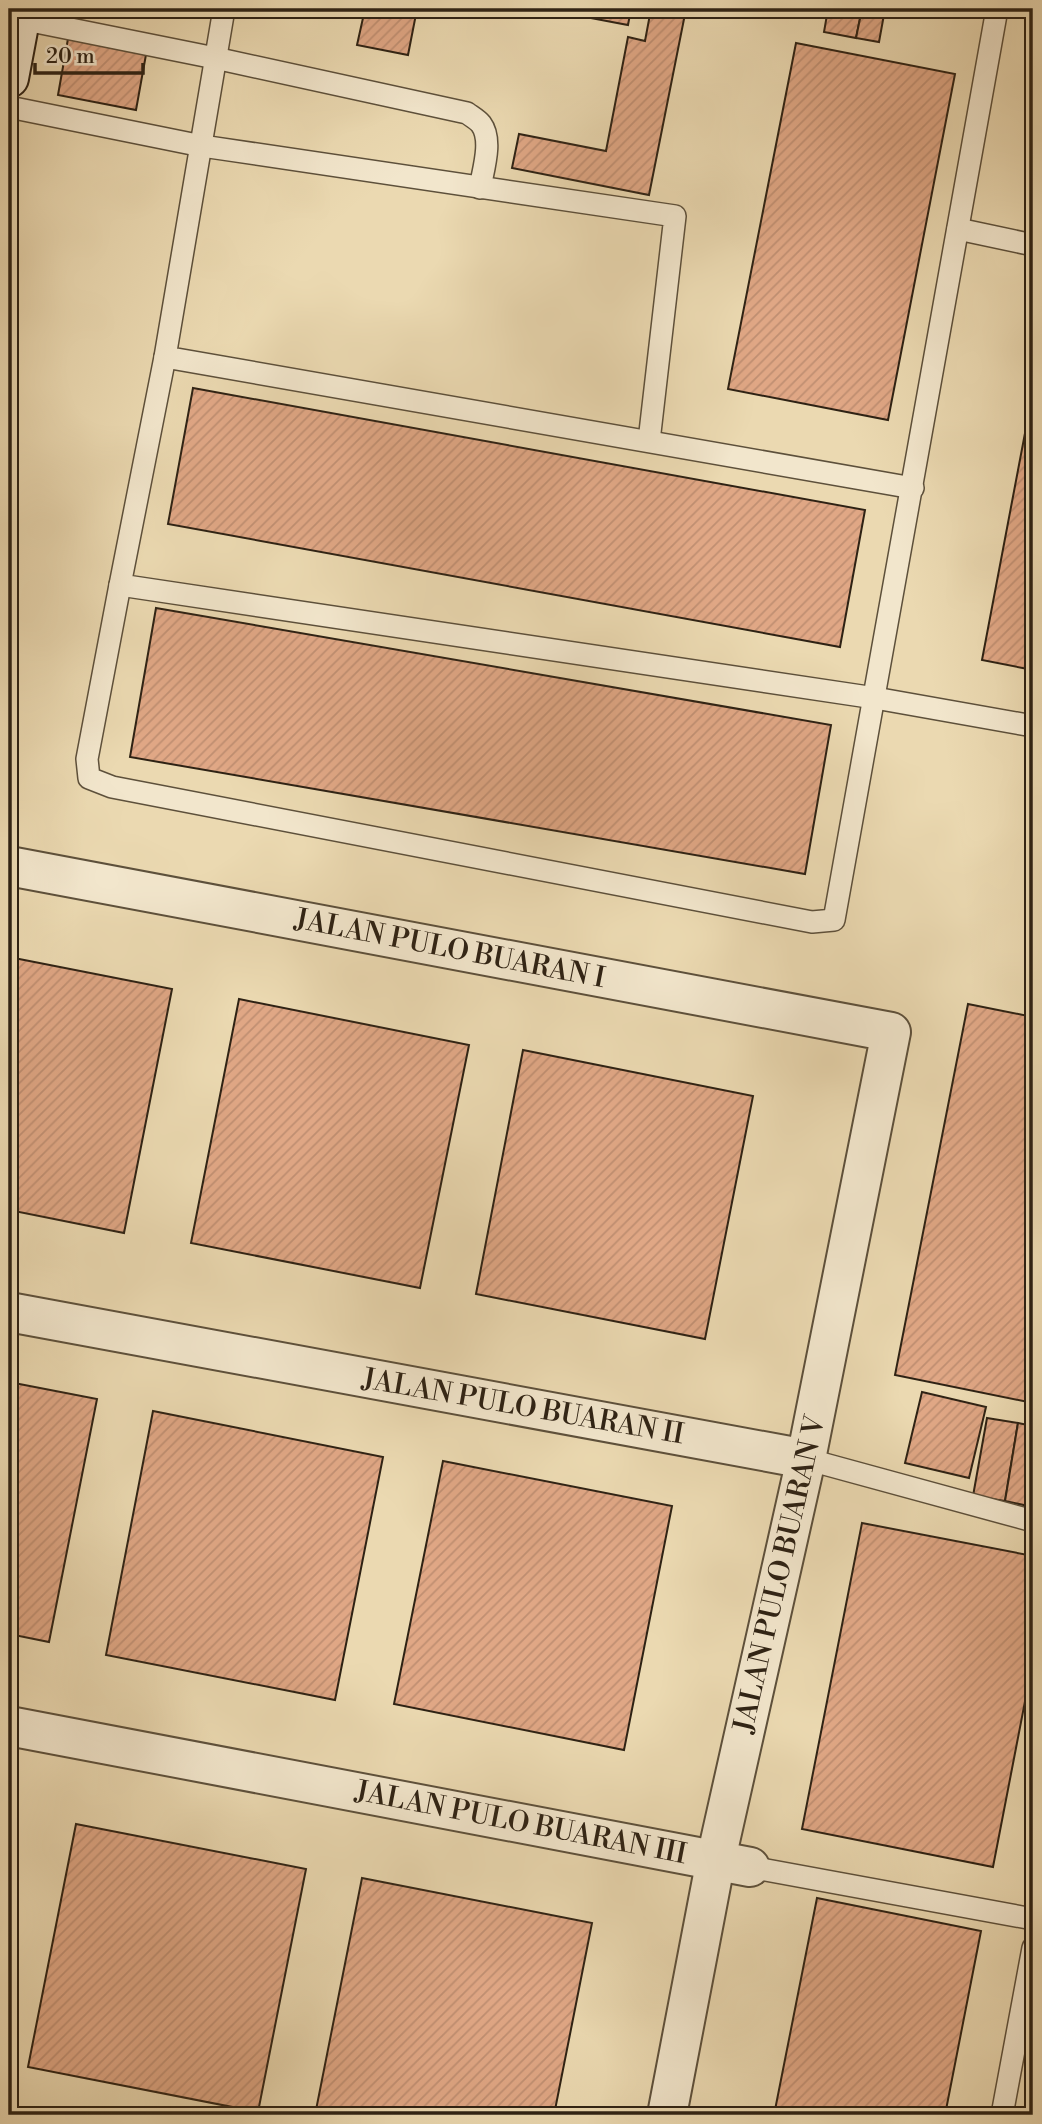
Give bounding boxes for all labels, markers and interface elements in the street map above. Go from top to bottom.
scale bar [35,32,144,76]
text: 20 m [46,44,95,70]
street label: JALAN PULO BUARAN I [291,902,608,996]
street label: JALAN PULO BUARAN II [359,1361,687,1453]
street label: JALAN PULO BUARAN V [726,1411,834,1737]
street label: JALAN PULO BUARAN III [352,1774,690,1872]

